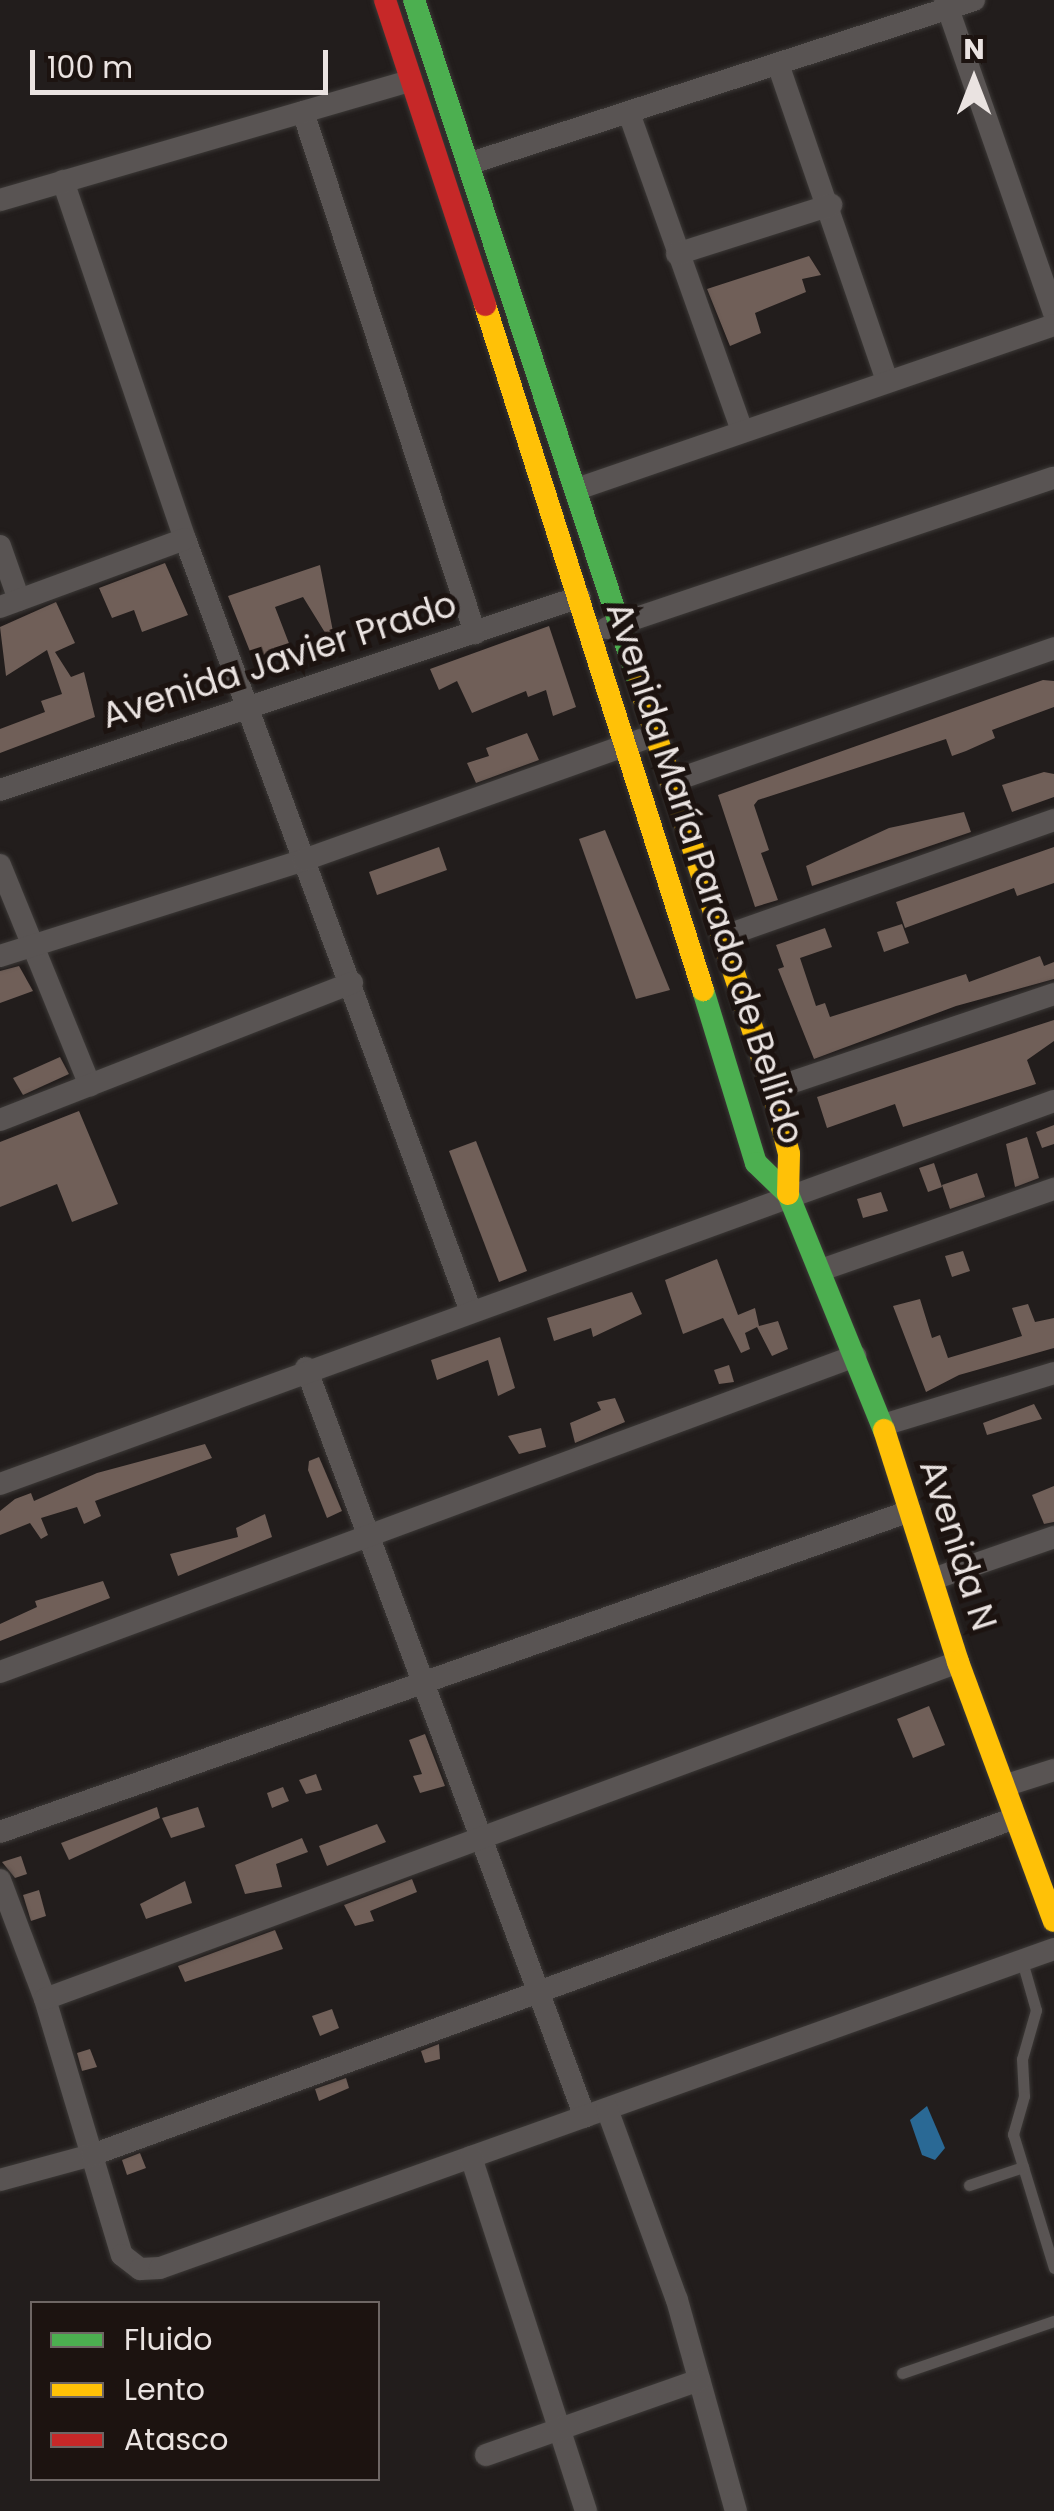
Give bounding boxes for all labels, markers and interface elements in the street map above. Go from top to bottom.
scale bar [35,30,332,92]
north arrow [924,30,1024,130]
text: N [963,30,985,69]
text: 100 m [47,46,133,89]
street label: Avenida Javier Prado [96,583,462,737]
street label: Avenida María Parado de Bellido [597,597,813,1149]
street label: Avenida N [911,1454,1005,1636]
legend [30,2301,380,2481]
text: Fluido [124,2318,213,2361]
text: Lento [124,2368,205,2411]
text: Atasco [124,2418,229,2461]

